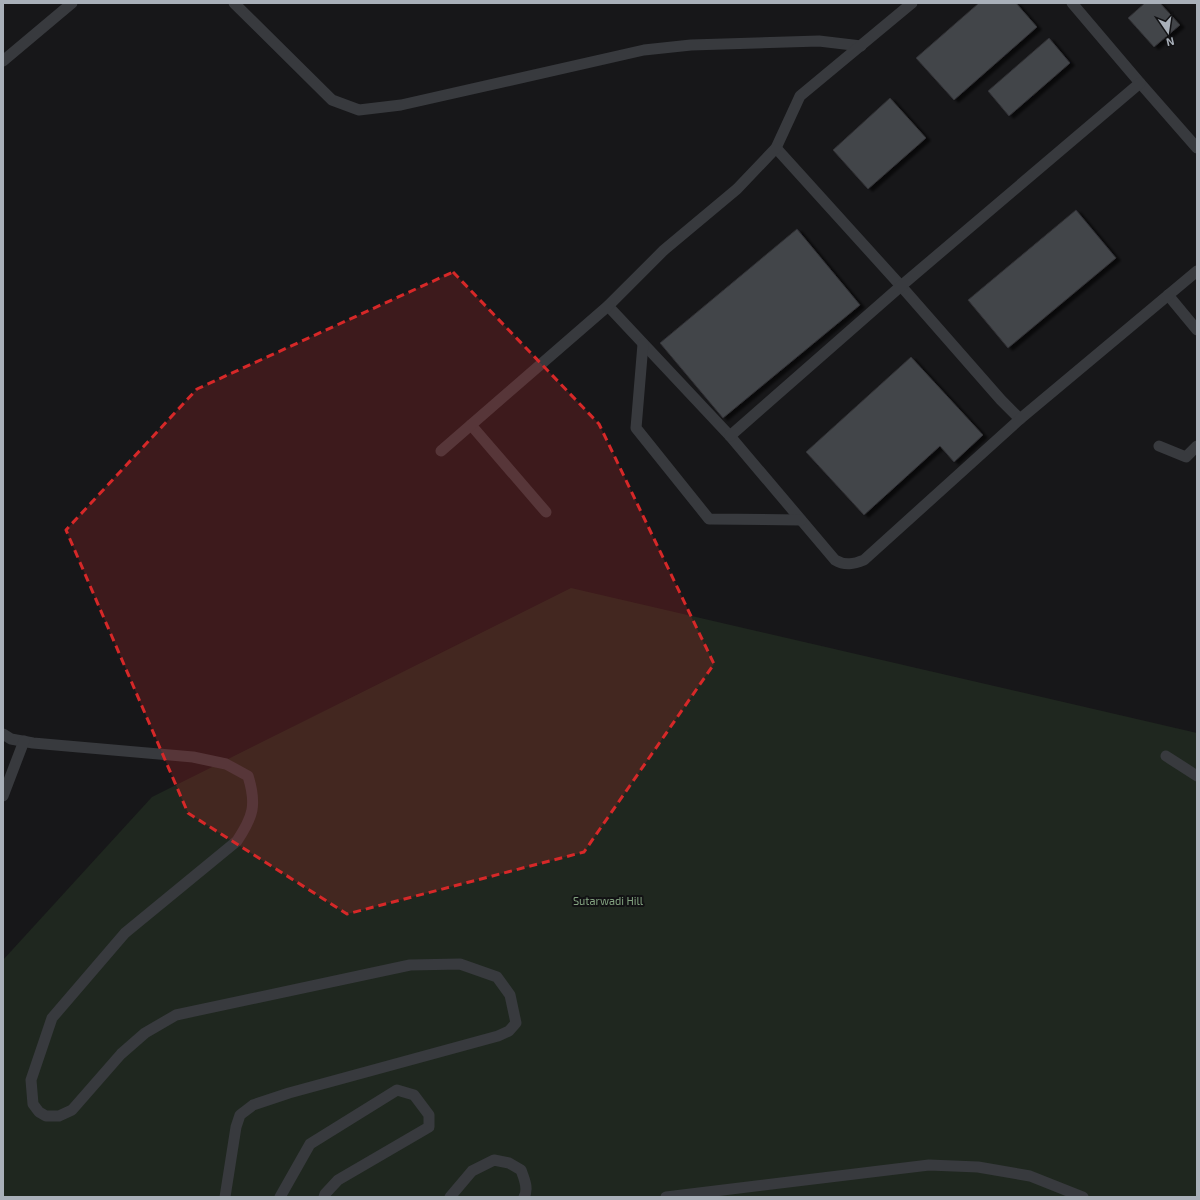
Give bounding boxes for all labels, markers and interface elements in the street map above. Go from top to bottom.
north arrow [1148,12,1188,52]
text: N [1165,35,1176,49]
park label: Sutarwadi Hill [573,894,644,907]

